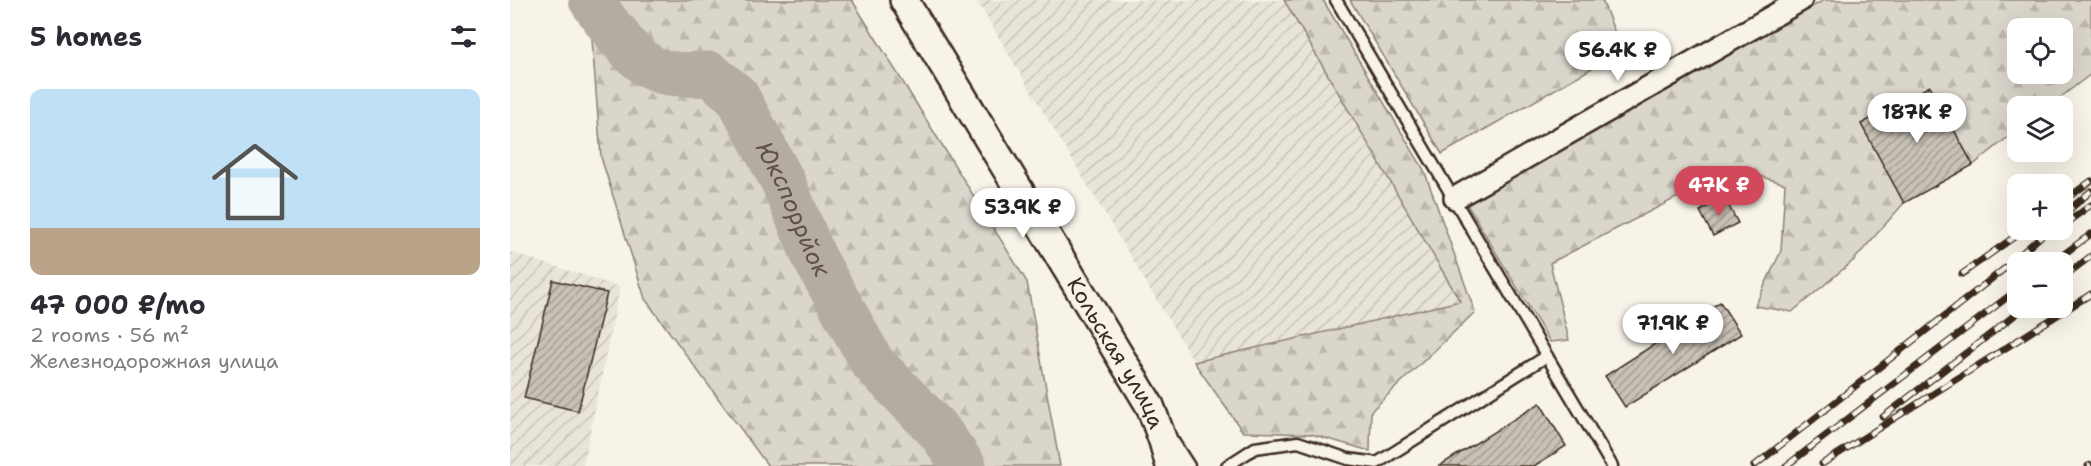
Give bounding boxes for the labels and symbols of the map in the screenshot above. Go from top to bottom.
pin: 56.4K ₽ [1563,31,1673,82]
pin: 187K ₽ [1868,93,1966,144]
water label: Юкспоррйок [748,136,838,284]
pin: 47K ₽ [1677,166,1761,217]
pin: 53.9K ₽ [968,188,1078,239]
street label: Кольская улица [1060,272,1171,433]
pin: 71.9K ₽ [1618,304,1728,355]

